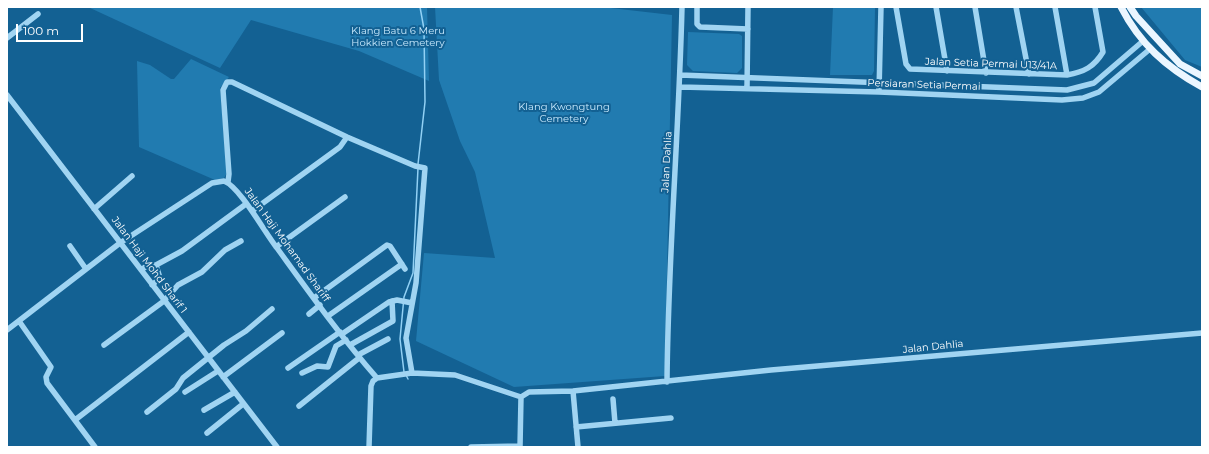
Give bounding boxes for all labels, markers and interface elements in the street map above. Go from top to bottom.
scale bar [18,16,85,42]
text: 100 m [23,23,59,38]
park label: Klang Batu 6 Meru Hokkien Cemetery [351,25,445,48]
street label: Jalan Setia Permai U13/41A [925,56,1057,72]
street label: Persiaran Setia Permai [867,77,981,93]
park label: Klang Kwongtung Cemetery [518,101,610,124]
street label: Jalan Dahlia [659,131,675,193]
street label: Jalan Haji Mohamad Shariff [242,186,332,304]
street label: Jalan Haji Mohd Sharif 1 [109,214,189,316]
street label: Jalan Dahlia [902,338,964,356]

